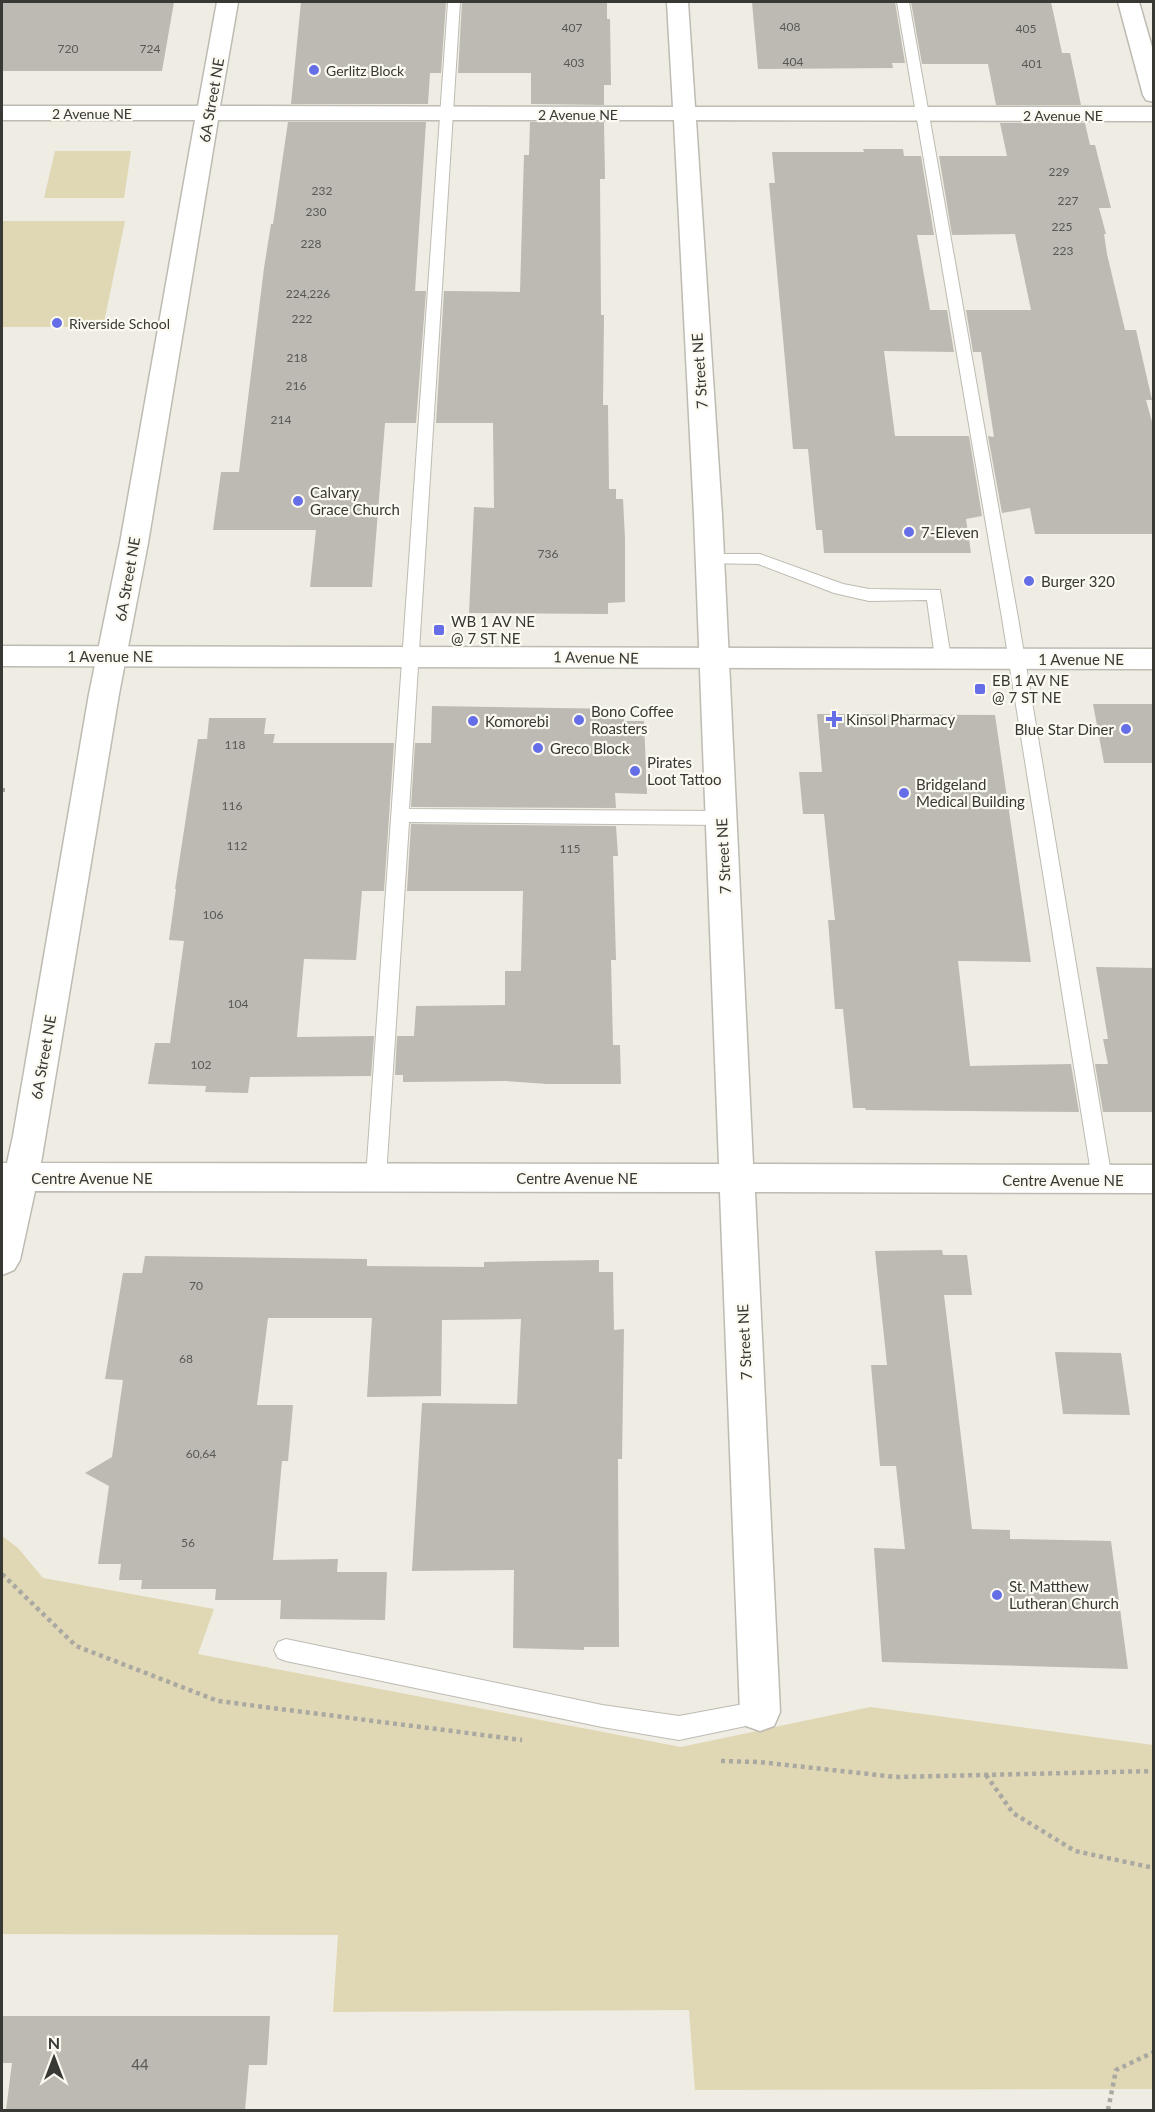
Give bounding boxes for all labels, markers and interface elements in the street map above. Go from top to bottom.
house number: 408 [780,19,800,34]
house number: 407 [562,20,582,35]
house number: 405 [1016,21,1036,36]
house number: 720 [58,41,78,56]
house number: 724 [140,41,160,56]
house number: 404 [783,54,803,69]
house number: 403 [564,55,584,70]
street label: 6A Street NE [195,56,227,144]
house number: 401 [1022,56,1042,71]
place label: Gerlitz Block [326,62,405,79]
marker: Gerlitz Block [307,63,321,77]
street label: 2 Avenue NE [52,105,132,122]
street label: 2 Avenue NE [538,106,618,123]
street label: 2 Avenue NE [1023,107,1103,124]
house number: 229 [1049,164,1069,179]
house number: 232 [312,183,332,198]
house number: 227 [1058,193,1078,208]
house number: 230 [306,204,326,219]
house number: 225 [1052,219,1072,234]
house number: 228 [301,236,321,251]
house number: 223 [1053,243,1073,258]
house number: 224,226 [286,286,330,301]
house number: 222 [292,311,312,326]
place label: Riverside School [69,315,170,332]
marker: Riverside School [50,316,64,330]
street label: 7 Street NE [687,332,711,410]
house number: 218 [287,350,307,365]
house number: 216 [286,378,306,393]
house number: 214 [271,412,291,427]
place label: Calvary Grace Church [310,483,400,518]
marker: Calvary Grace Church [291,494,305,508]
place label: 7-Eleven [921,523,979,541]
marker: 7-Eleven [902,525,916,539]
street label: 6A Street NE [111,535,143,623]
house number: 736 [538,546,558,561]
place label: Burger 320 [1041,572,1115,590]
marker: Burger 320 [1022,574,1036,588]
place label: WB 1 AV NE @ 7 ST NE [451,612,535,647]
marker: WB 1 AV NE @ 7 ST NE [432,623,446,637]
street label: 1 Avenue NE [67,647,153,665]
street label: 1 Avenue NE [553,647,639,667]
street label: 1 Avenue NE [1038,650,1124,668]
place label: EB 1 AV NE @ 7 ST NE [992,671,1069,706]
marker: EB 1 AV NE @ 7 ST NE [973,682,987,696]
place label: Bono Coffee Roasters [591,702,674,737]
place label: Kinsol Pharmacy [846,710,955,728]
place label: Komorebi [485,712,549,730]
marker: Kinsol Pharmacy [827,712,841,726]
marker: Bono Coffee Roasters [572,713,586,727]
marker: Komorebi [466,714,480,728]
place label: Blue Star Diner [1015,720,1115,738]
marker: Blue Star Diner [1119,722,1133,736]
house number: 118 [225,737,245,752]
place label: Greco Block [550,739,630,757]
marker: Greco Block [531,741,545,755]
place label: Pirates Loot Tattoo [647,753,722,788]
marker: Pirates Loot Tattoo [628,764,642,778]
place label: Bridgeland Medical Building [916,775,1025,810]
marker: Bridgeland Medical Building [897,786,911,800]
house number: 116 [222,798,242,813]
street label: 7 Street NE [712,818,734,894]
house number: 112 [227,838,247,853]
house number: 115 [560,841,580,856]
house number: 106 [203,907,223,922]
house number: 104 [228,996,248,1011]
street label: 6A Street NE [27,1013,59,1101]
house number: 102 [191,1057,211,1072]
street label: Centre Avenue NE [31,1169,153,1187]
street label: Centre Avenue NE [516,1169,638,1187]
street label: Centre Avenue NE [1002,1171,1124,1189]
house number: 70 [189,1278,203,1293]
street label: 7 Street NE [733,1304,755,1380]
house number: 68 [179,1351,193,1366]
house number: 60,64 [186,1446,216,1461]
house number: 56 [181,1535,195,1550]
place label: St. Matthew Lutheran Church [1009,1577,1119,1612]
marker: St. Matthew Lutheran Church [990,1588,1004,1602]
north arrow [24,2028,84,2088]
text: N [48,2033,60,2052]
house number: 44 [131,2055,149,2073]

